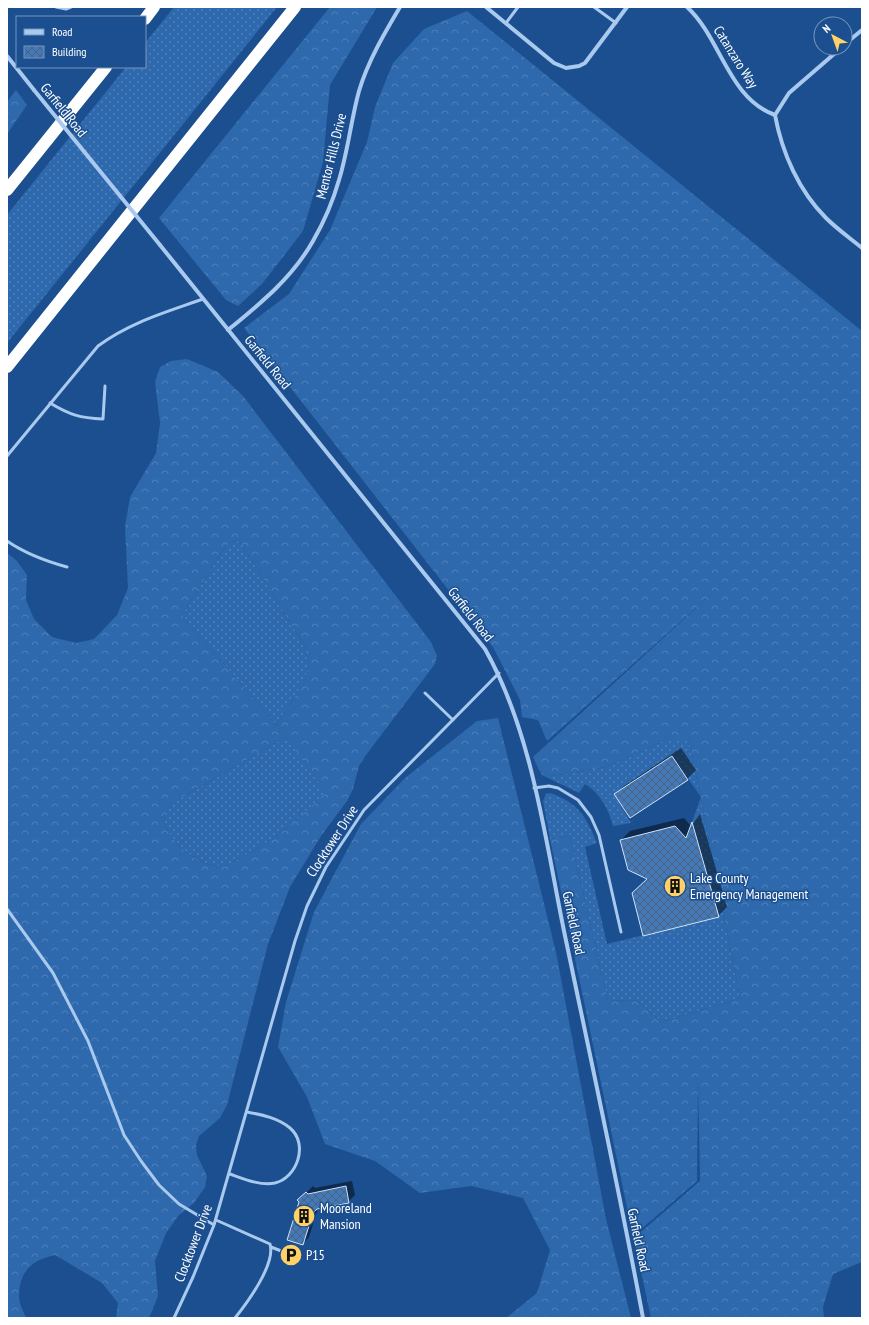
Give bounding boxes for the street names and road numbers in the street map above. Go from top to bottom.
street label: Catanzaro Way [710,22,763,92]
street label: Garfield Road [37,79,91,141]
street label: Mentor Hills Drive [312,111,350,201]
street label: Garfield Road [241,331,295,393]
street label: Garfield Road [444,583,498,645]
street label: Clocktower Drive [302,802,362,880]
street label: Garfield Road [559,890,589,956]
street label: Clocktower Drive [170,1201,216,1284]
street label: Garfield Road [624,1207,654,1273]

